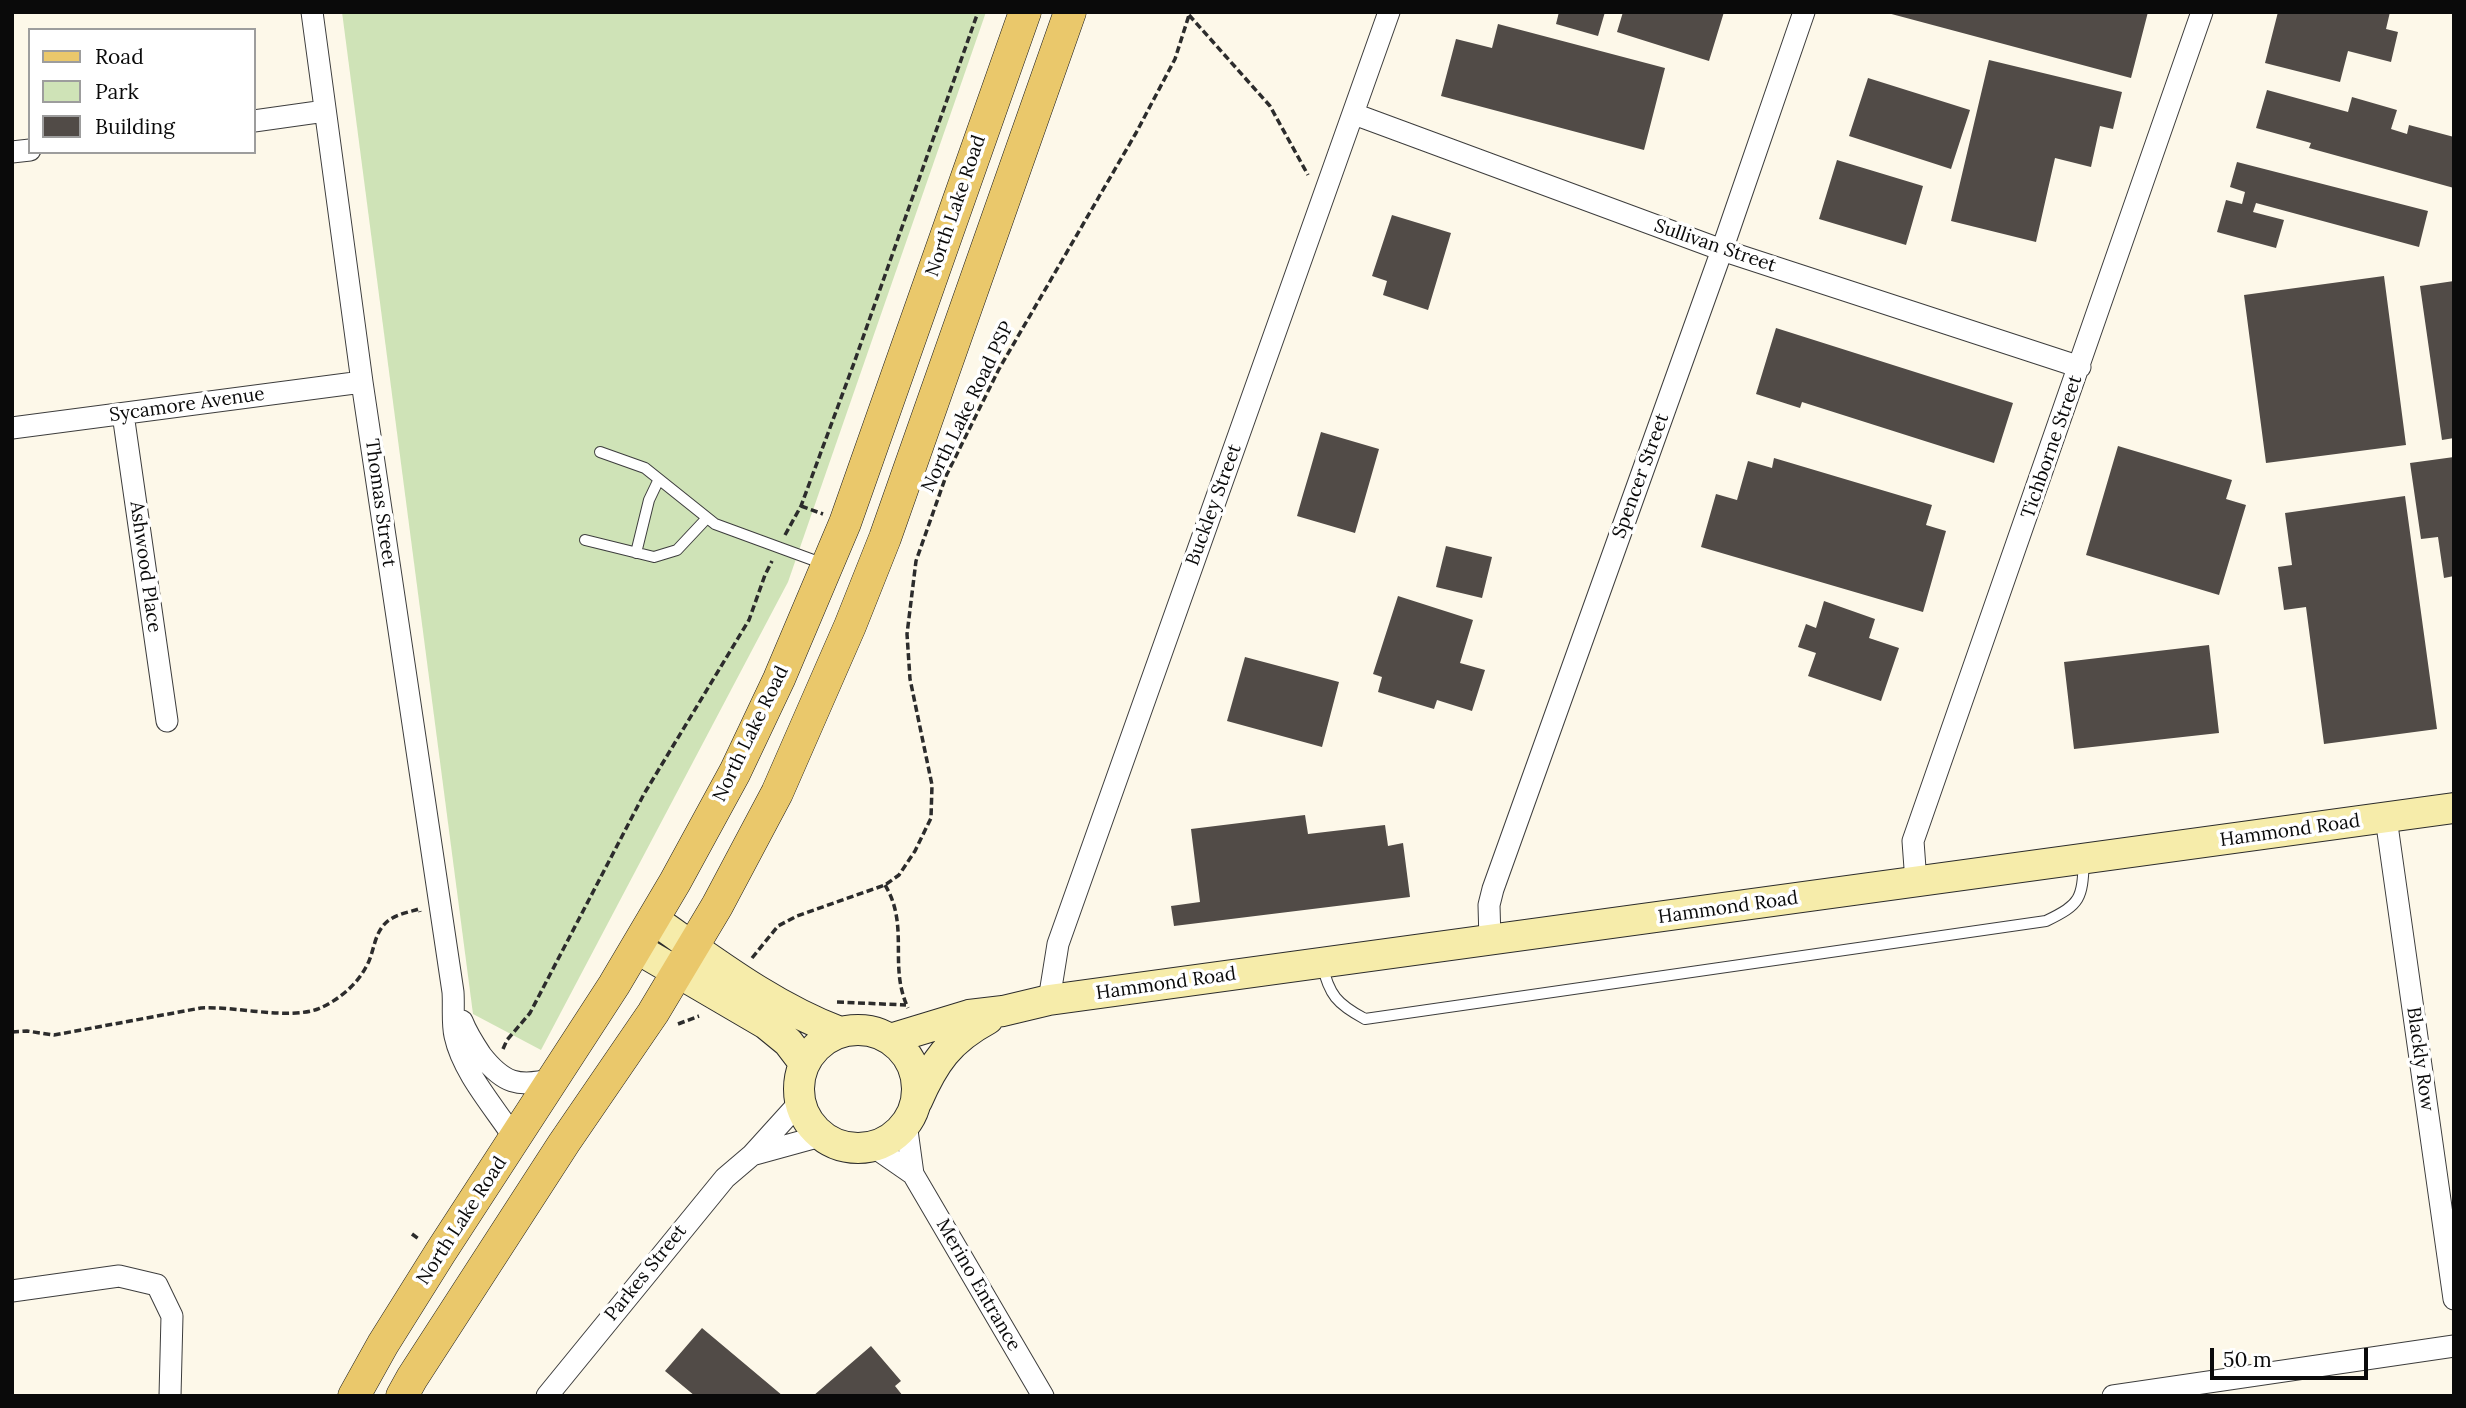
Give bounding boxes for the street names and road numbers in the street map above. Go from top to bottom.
street label: North Lake Road [921,132,991,280]
street label: Sullivan Street [1651,215,1779,277]
street label: North Lake Road PSP [917,318,1019,496]
street label: Tichborne Street [2017,372,2087,522]
street label: Sycamore Avenue [108,383,266,427]
street label: Spencer Street [1608,410,1674,542]
street label: Thomas Street [360,437,400,569]
street label: Buckley Street [1181,441,1247,569]
street label: Ashwood Place [125,500,165,634]
street label: North Lake Road [708,662,794,806]
street label: Hammond Road [2218,810,2362,852]
street label: Hammond Road [1656,887,1800,929]
street label: Hammond Road [1094,963,1238,1005]
street label: Blackly Row [2401,1005,2439,1113]
street label: North Lake Road [412,1153,512,1289]
street label: Merino Entrance [931,1215,1025,1355]
street label: Parkes Street [600,1220,692,1326]

